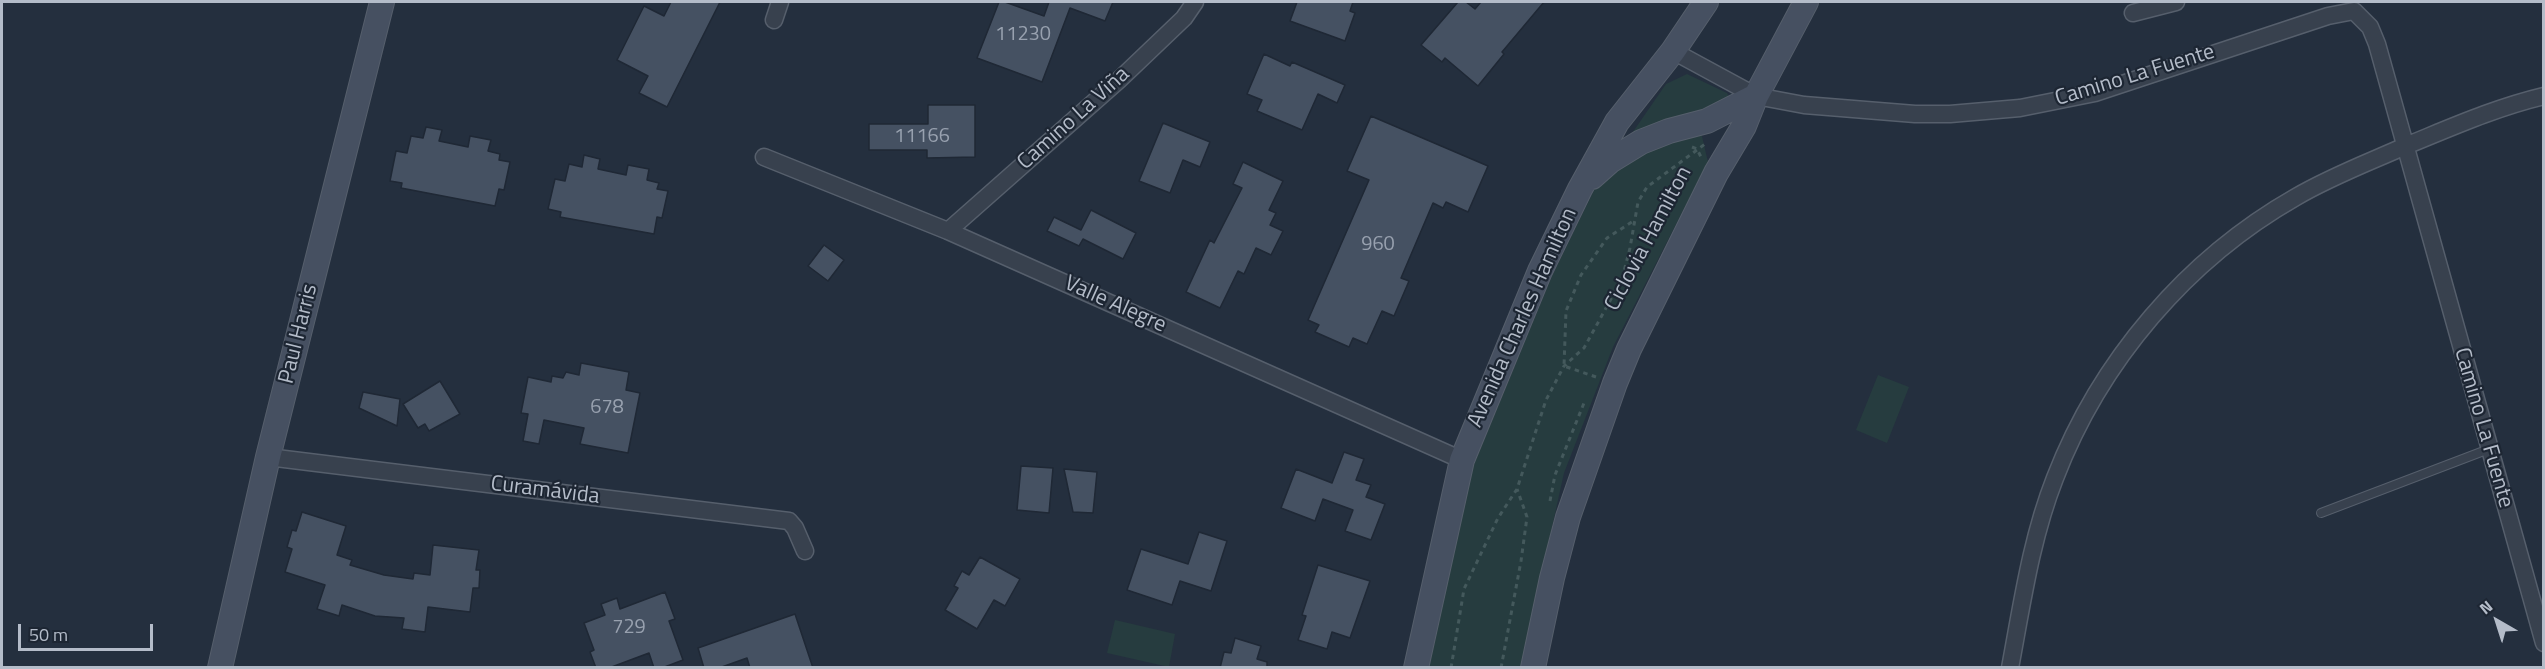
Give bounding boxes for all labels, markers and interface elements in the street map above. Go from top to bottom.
house number: 11230 [995,23,1051,47]
street label: Camino La Fuente [2052,39,2218,113]
street label: Camino La Viña [1013,62,1135,176]
house number: 11166 [894,125,950,149]
street label: Ciclovia Hamilton [1600,162,1698,316]
street label: Avenida Charles Hamilton [1463,204,1583,432]
house number: 960 [1361,233,1395,257]
street label: Valle Alegre [1060,271,1170,339]
street label: Paul Harris [274,281,324,387]
street label: Camino La Fuente [2448,345,2518,511]
house number: 678 [590,396,624,420]
street label: Curamávida [489,471,601,511]
north arrow [2467,591,2527,651]
text: N [2474,594,2498,620]
scale bar [21,612,156,650]
house number: 729 [612,616,646,640]
text: 50 m [29,621,68,648]

